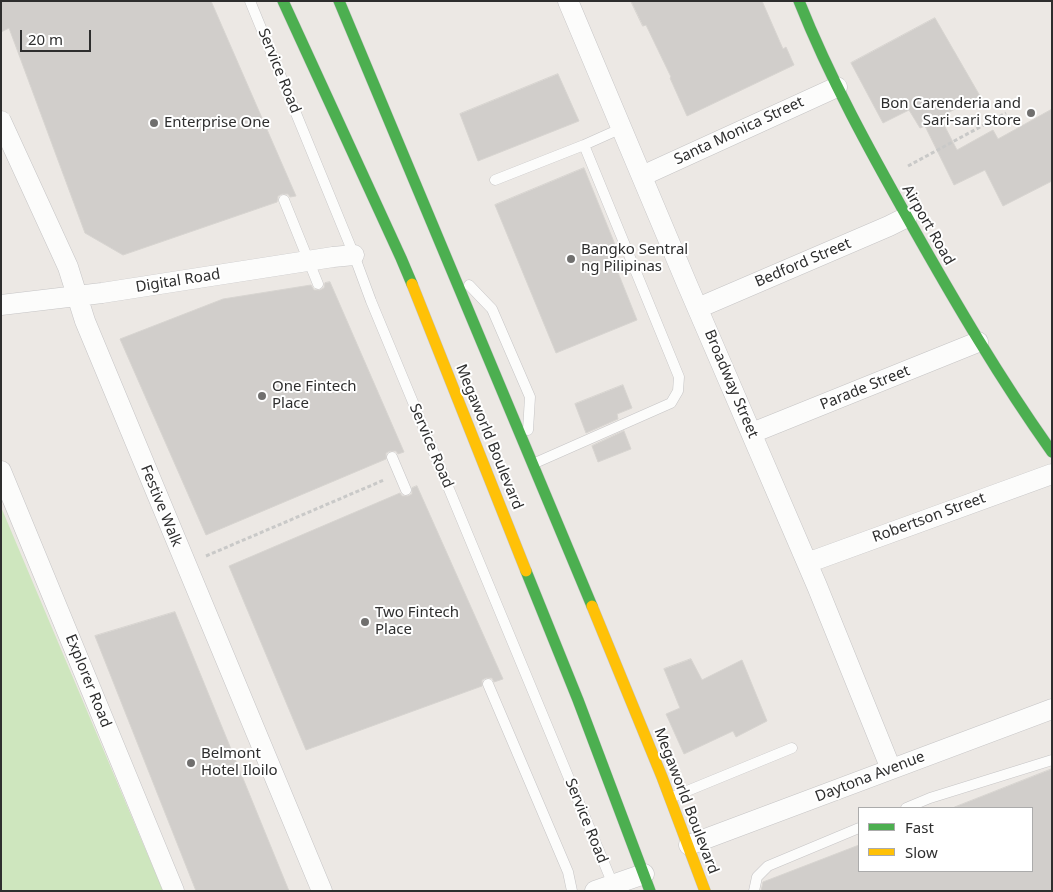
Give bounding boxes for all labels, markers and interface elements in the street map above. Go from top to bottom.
scale bar [22,20,94,52]
street label: Service Road [254,26,304,116]
text: 20 m [28,29,63,49]
street label: Santa Monica Street [671,93,807,169]
place label: Bon Carenderia and Sari-sari Store [881,95,1021,130]
marker: Bon Carenderia and Sari-sari Store [1025,107,1037,119]
place label: Enterprise One [164,114,270,132]
marker: Enterprise One [148,117,160,129]
street label: Airport Road [898,182,958,268]
street label: Bedford Street [752,235,854,291]
place label: Bangko Sentral ng Pilipinas [581,241,688,276]
marker: Bangko Sentral ng Pilipinas [565,253,577,265]
street label: Digital Road [134,265,222,297]
street label: Broadway Street [700,327,762,441]
street label: Megaworld Boulevard [452,362,526,512]
street label: Parade Street [817,362,913,414]
place label: One Fintech Place [272,378,357,413]
marker: One Fintech Place [256,390,268,402]
street label: Service Road [405,401,457,491]
street label: Festive Walk [136,462,186,550]
street label: Robertson Street [870,489,988,547]
place label: Two Fintech Place [375,604,459,639]
marker: Two Fintech Place [359,616,371,628]
street label: Explorer Road [61,632,115,730]
street label: Megaworld Boulevard [650,725,722,877]
place label: Belmont Hotel Iloilo [201,745,278,780]
street label: Daytona Avenue [813,748,927,806]
marker: Belmont Hotel Iloilo [185,757,197,769]
street label: Service Road [561,776,611,866]
legend [858,807,1033,872]
text: Fast [905,817,934,837]
text: Slow [905,842,938,862]

